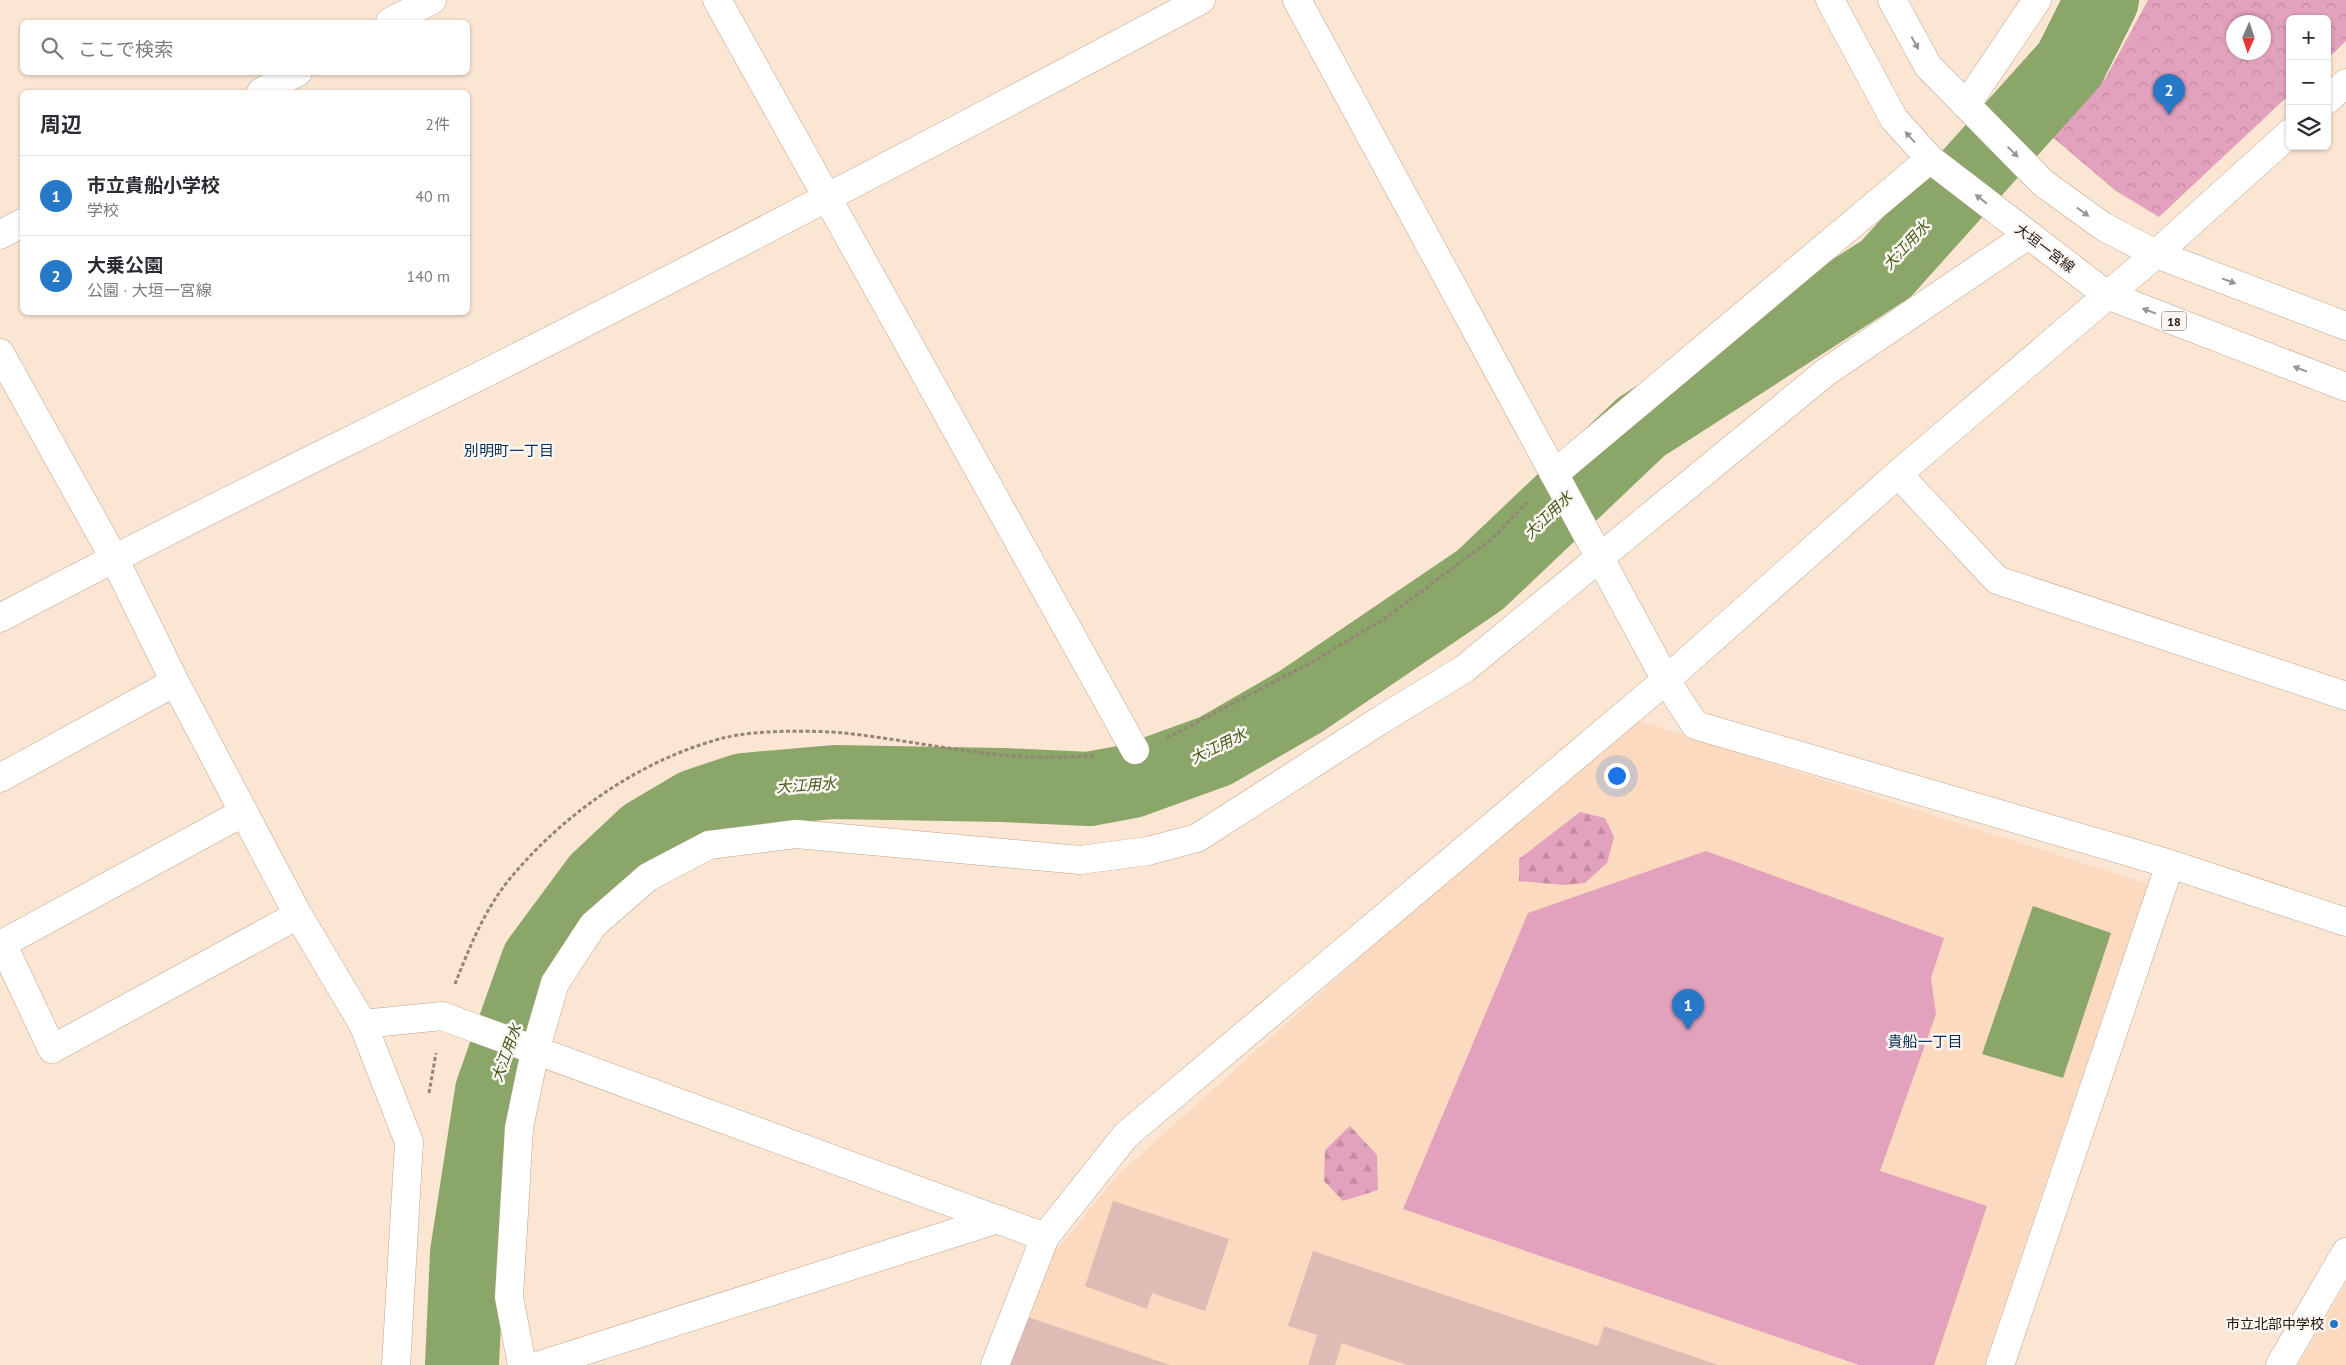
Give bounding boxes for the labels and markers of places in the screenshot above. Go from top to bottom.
pin: 2 [2153,74,2185,115]
pin: 1 [1672,989,1704,1030]
place label: 市立北部中学校 [2226,1315,2324,1333]
marker: 市立北部中学校 [2328,1318,2340,1330]

